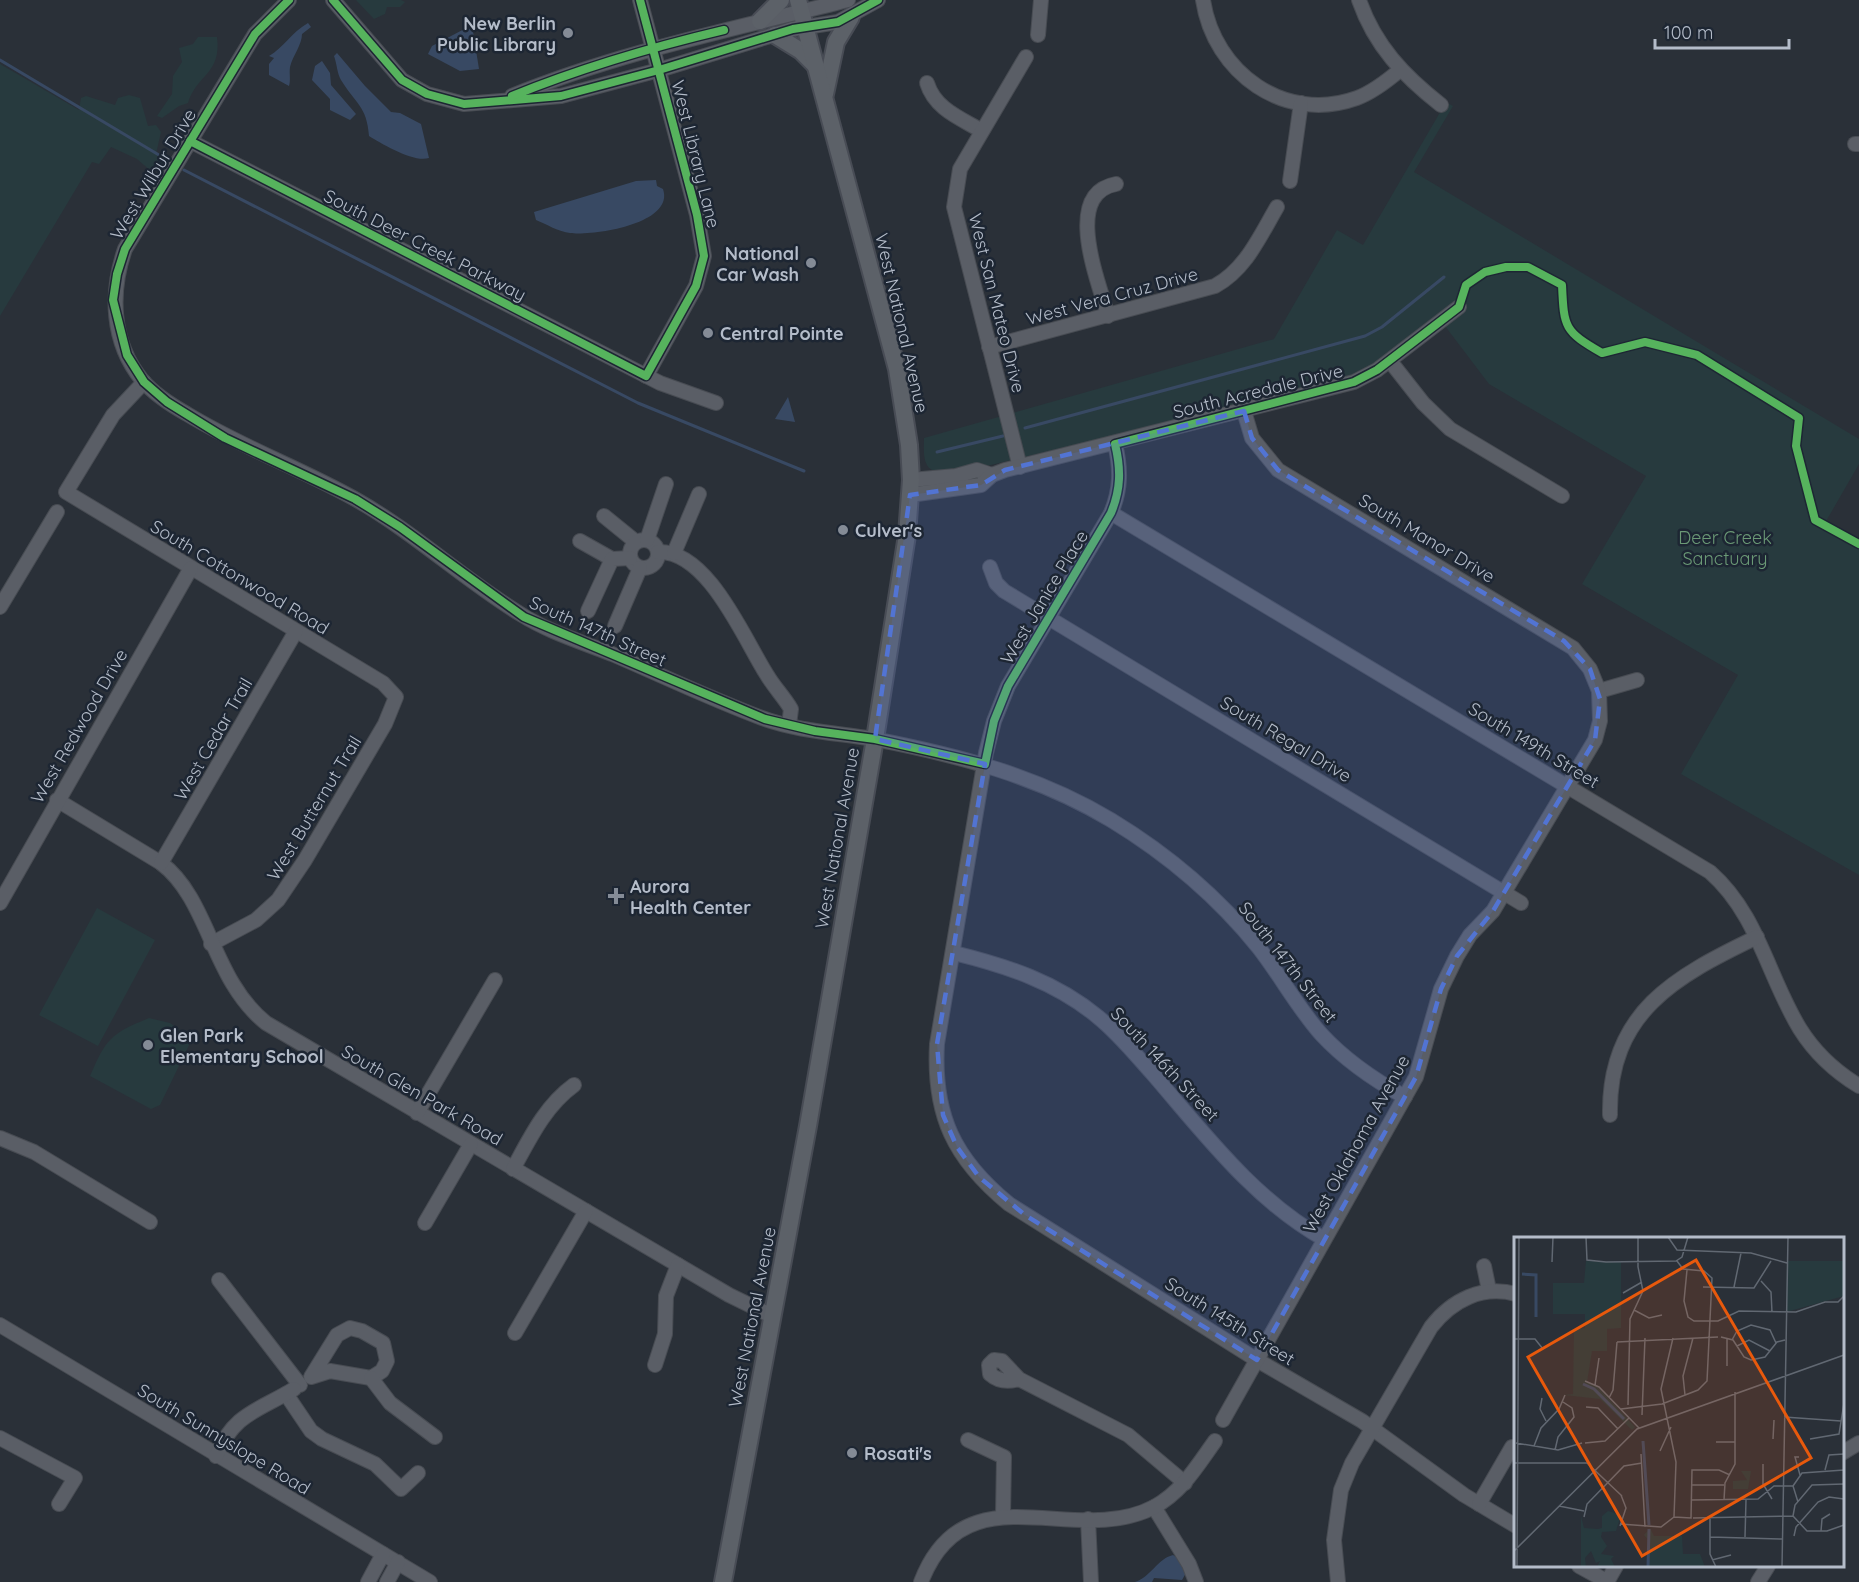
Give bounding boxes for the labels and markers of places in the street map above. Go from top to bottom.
place label: New Berlin Public Library [437,12,556,56]
marker: New Berlin Public Library [561,26,575,40]
place label: National Car Wash [716,242,799,286]
marker: National Car Wash [804,256,818,270]
place label: Central Pointe [720,322,844,345]
marker: Central Pointe [701,326,715,340]
place label: Culver's [855,519,923,542]
marker: Culver's [836,523,850,537]
place label: Aurora Health Center [630,875,751,919]
marker: Aurora Health Center [607,887,625,905]
place label: Glen Park Elementary School [160,1024,324,1068]
marker: Glen Park Elementary School [141,1038,155,1052]
place label: Rosati's [864,1442,932,1465]
marker: Rosati's [845,1446,859,1460]

